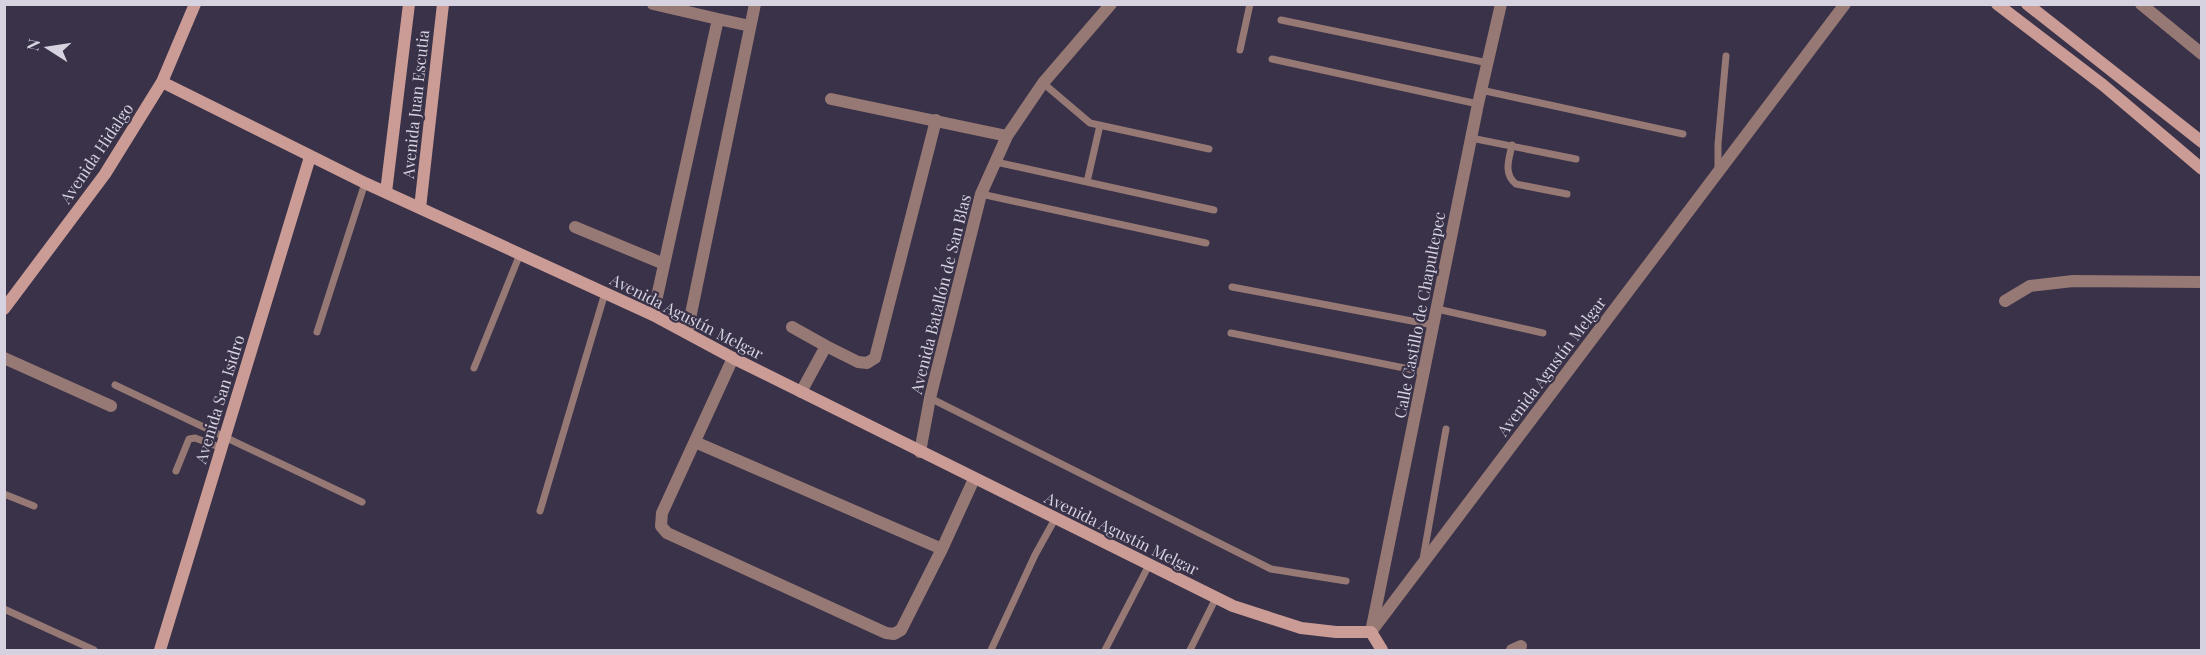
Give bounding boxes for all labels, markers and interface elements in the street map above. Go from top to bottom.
north arrow [18,18,78,78]
street label: Avenida Juan Escutia [397,29,433,180]
text: N [21,37,44,53]
street label: Avenida Hidalgo [54,99,138,208]
street label: Avenida Batallón de San Blas [905,192,975,397]
street label: Calle Castillo de Chapultepec [1389,210,1449,420]
street label: Avenida Agustín Melgar [606,268,767,364]
street label: Avenida Agustín Melgar [1491,292,1610,441]
street label: Avenida San Isidro [189,332,249,467]
street label: Avenida Agustín Melgar [1040,486,1203,580]

